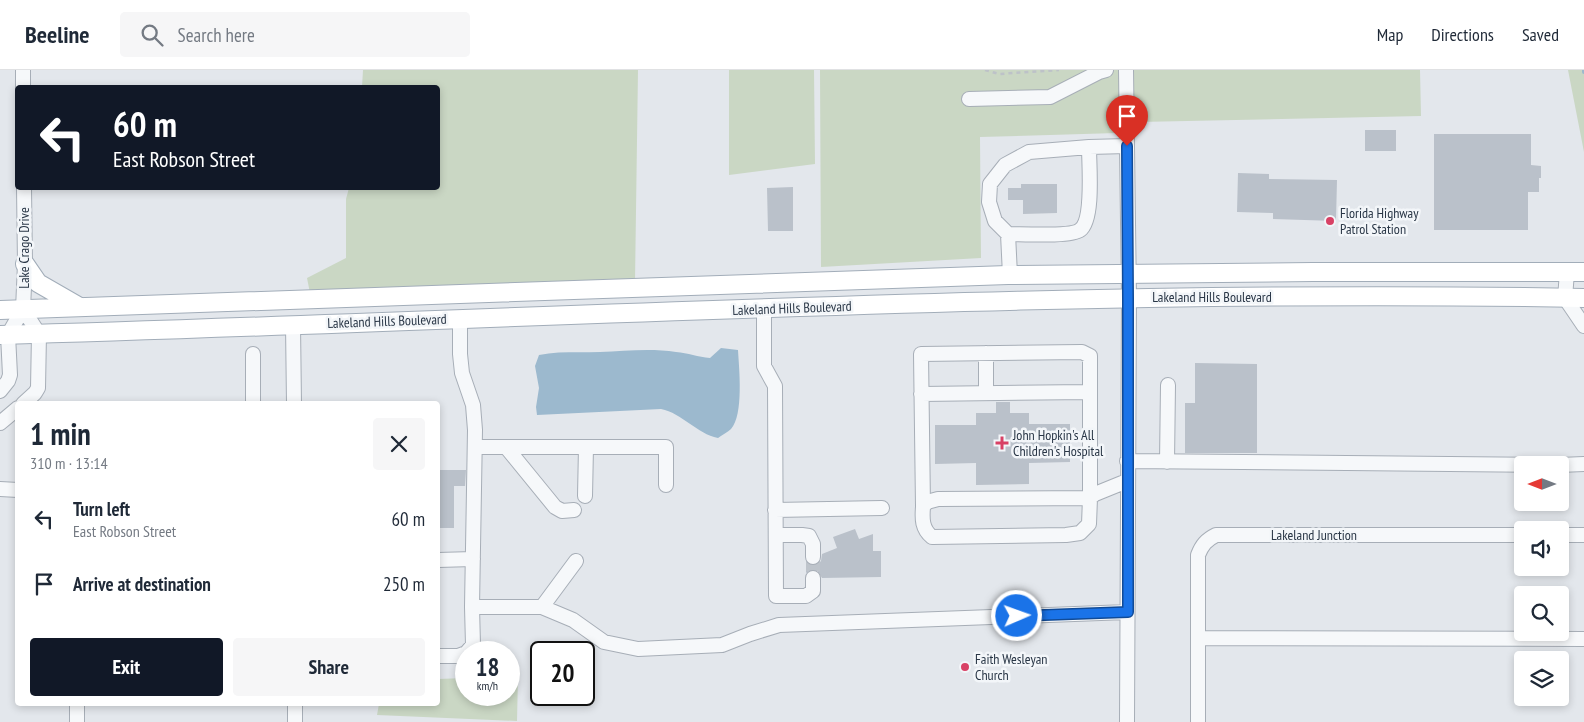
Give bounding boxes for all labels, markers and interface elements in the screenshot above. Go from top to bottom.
search box [120,12,470,57]
text: Beeline [25,19,90,50]
icon: search [138,21,166,49]
text: Search here [178,23,255,47]
text: Map [1377,23,1403,46]
text: Directions [1431,23,1494,46]
text: Saved [1522,23,1559,46]
pin [1106,95,1148,146]
text: 60 m [113,101,177,147]
icon: arrive [1113,102,1141,130]
icon: left [30,105,95,170]
text: East Robson Street [113,145,255,173]
place label: Florida Highway Patrol Station [1340,204,1419,238]
street label: Lake Crago Drive [15,207,33,289]
marker: Florida Highway Patrol Station [1324,215,1336,227]
street label: Lakeland Hills Boulevard [1152,288,1272,306]
street label: Lakeland Hills Boulevard [732,297,852,319]
street label: Lakeland Hills Boulevard [327,310,447,332]
text: 1 min [30,414,91,453]
button: close [373,418,425,470]
place label: John Hopkin's All Children's Hospital [1012,426,1104,460]
marker: John Hopkin's All Children's Hospital [995,436,1009,450]
text: 310 m · 13:14 [30,453,108,473]
north arrow [1514,456,1569,511]
map controls [1514,456,1569,706]
text: Turn left [73,497,130,521]
icon: left [30,505,58,533]
text: 60 m [392,507,425,531]
text: East Robson Street [73,521,176,541]
button: sound [1514,521,1569,576]
street label: Lakeland Junction [1271,526,1357,544]
icon: arrive [30,570,58,598]
text: Arrive at destination [73,572,211,596]
text: 250 m [383,572,425,596]
button: search [1514,586,1569,641]
position arrow [990,589,1042,641]
button: Exit [30,638,223,696]
button: Share [233,638,425,696]
speed limit sign: 20 [530,641,595,706]
place label: Faith Wesleyan Church [975,650,1047,684]
text: 18 [476,651,499,683]
button: layers [1514,651,1569,706]
marker: Faith Wesleyan Church [959,661,971,673]
text: km/h [477,678,498,693]

